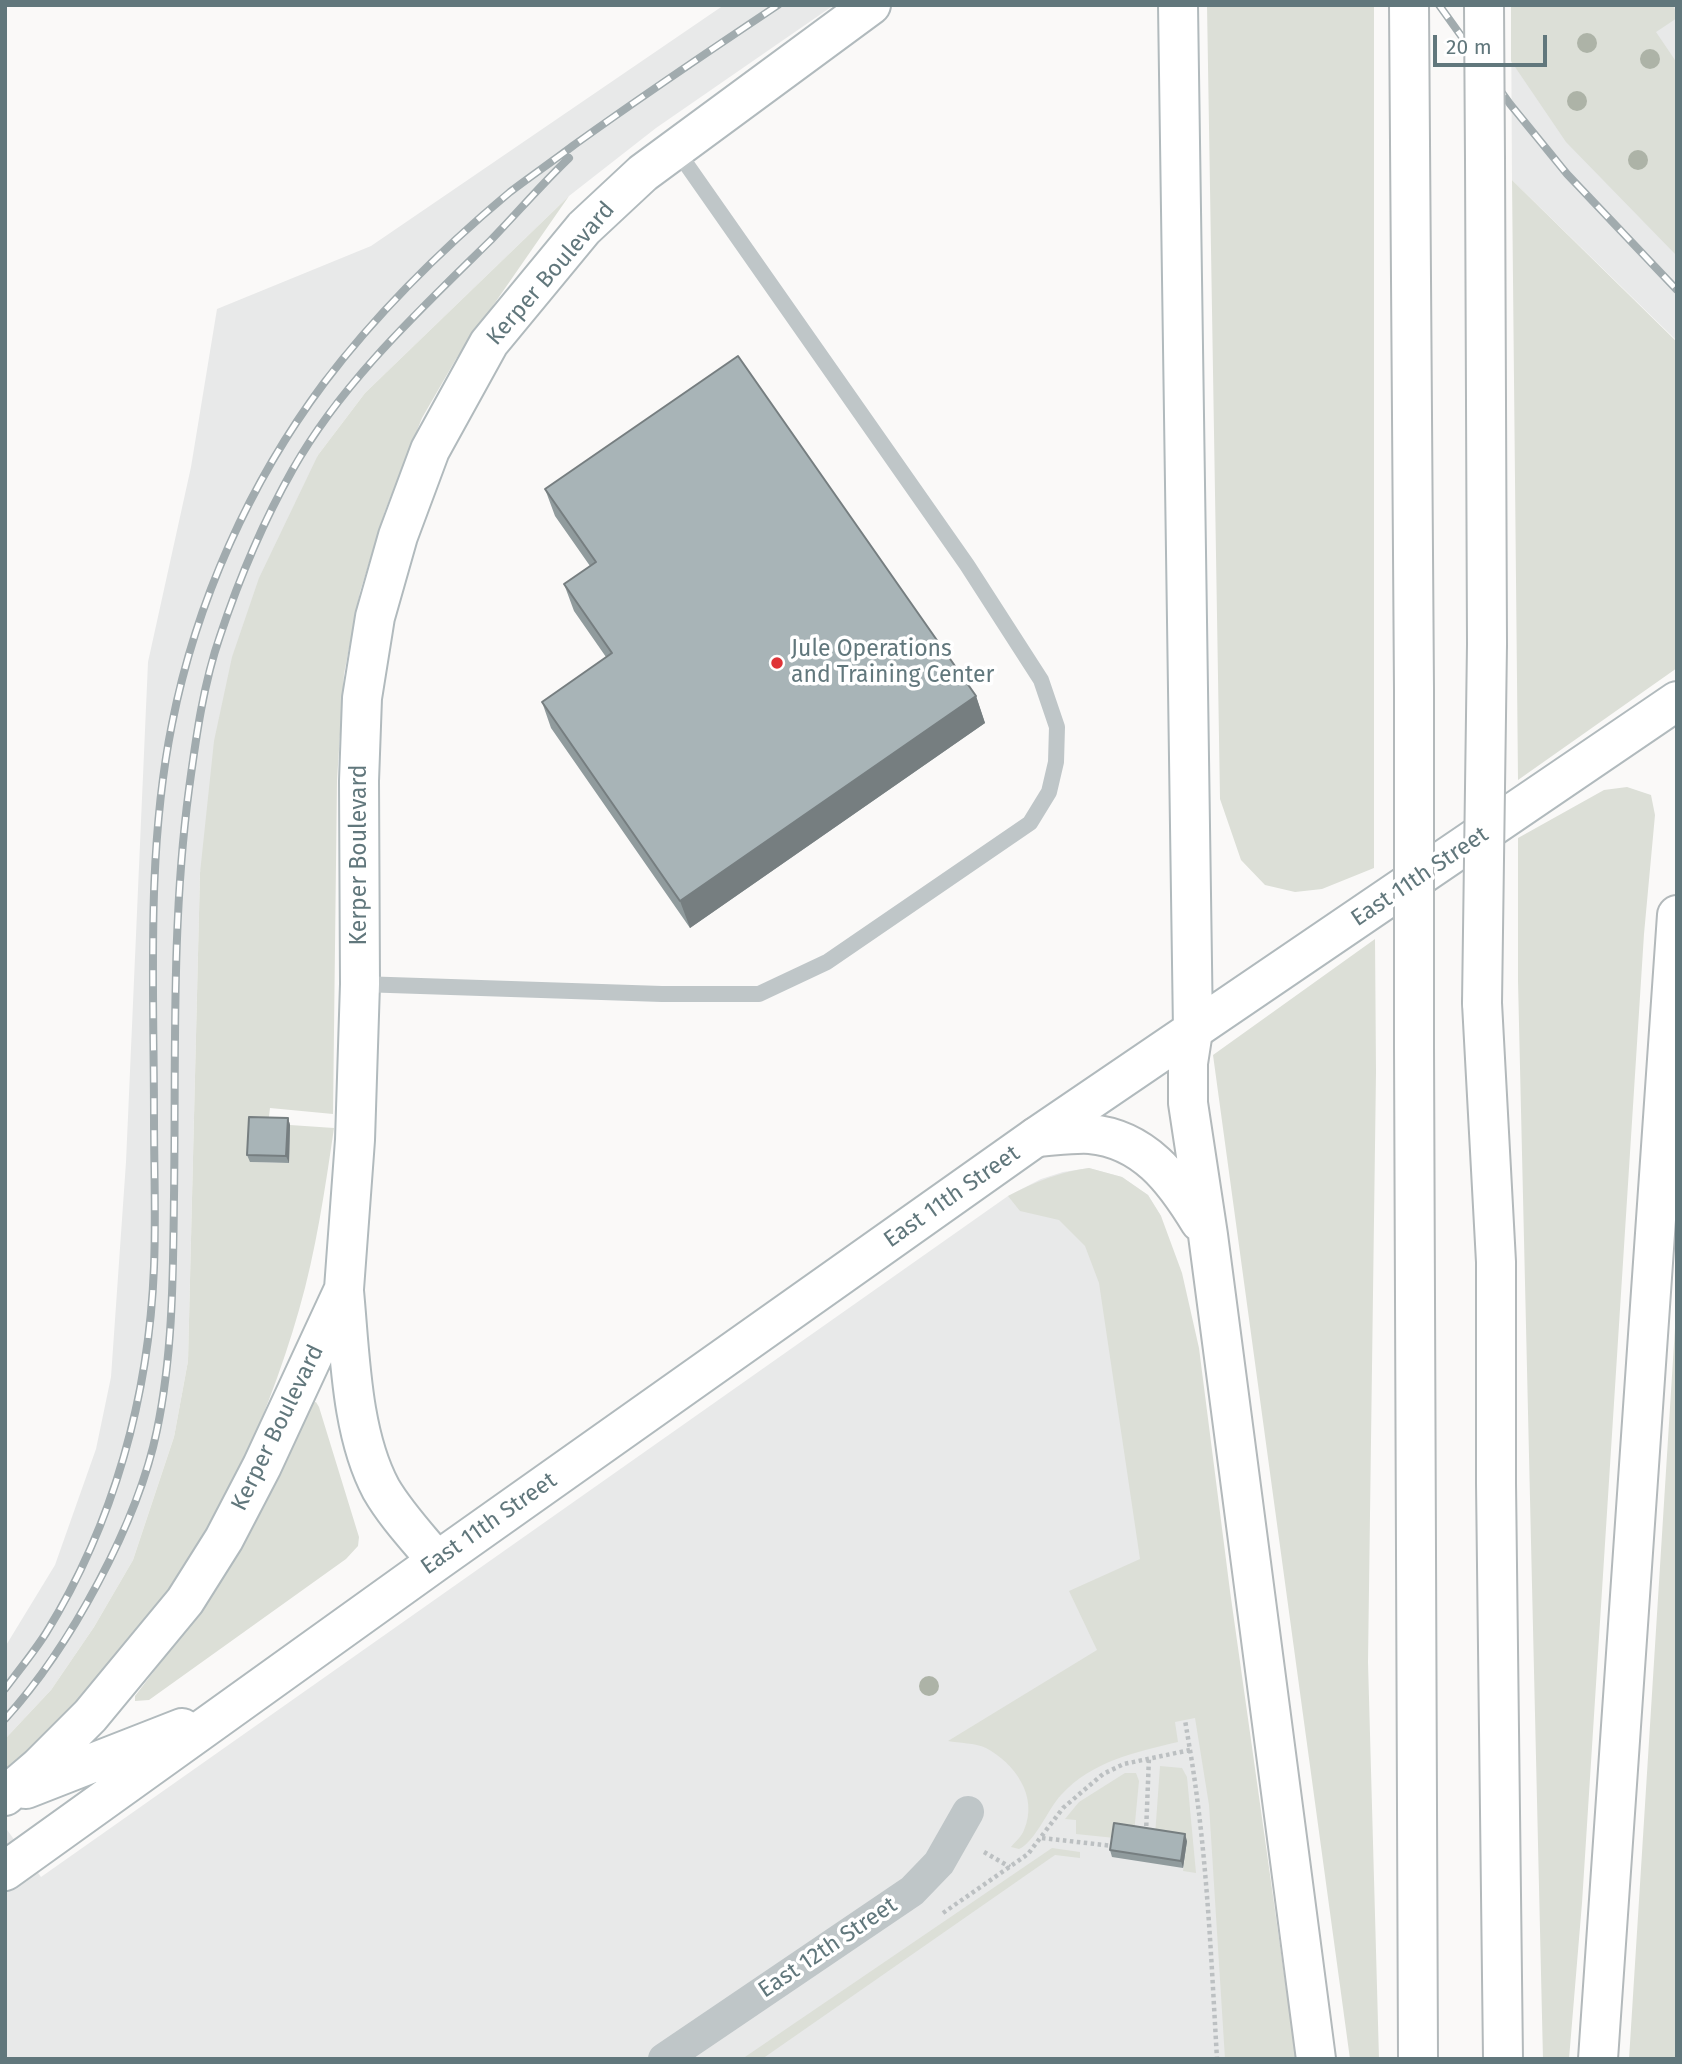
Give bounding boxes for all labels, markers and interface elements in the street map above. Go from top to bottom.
scale bar [1437,21,1551,65]
text: 20 m [1446,34,1492,60]
street label: Kerper Boulevard [481,197,621,351]
place label: Jule Operations and Training Center [791,636,994,690]
marker: Jule Operations and Training Center [769,655,785,671]
street label: Kerper Boulevard [346,764,374,946]
street label: East 11th Street [1346,821,1494,933]
street label: East 11th Street [879,1140,1025,1254]
street label: Kerper Boulevard [226,1341,330,1515]
street label: East 11th Street [416,1467,562,1581]
street label: East 12th Street [754,1892,902,2004]

